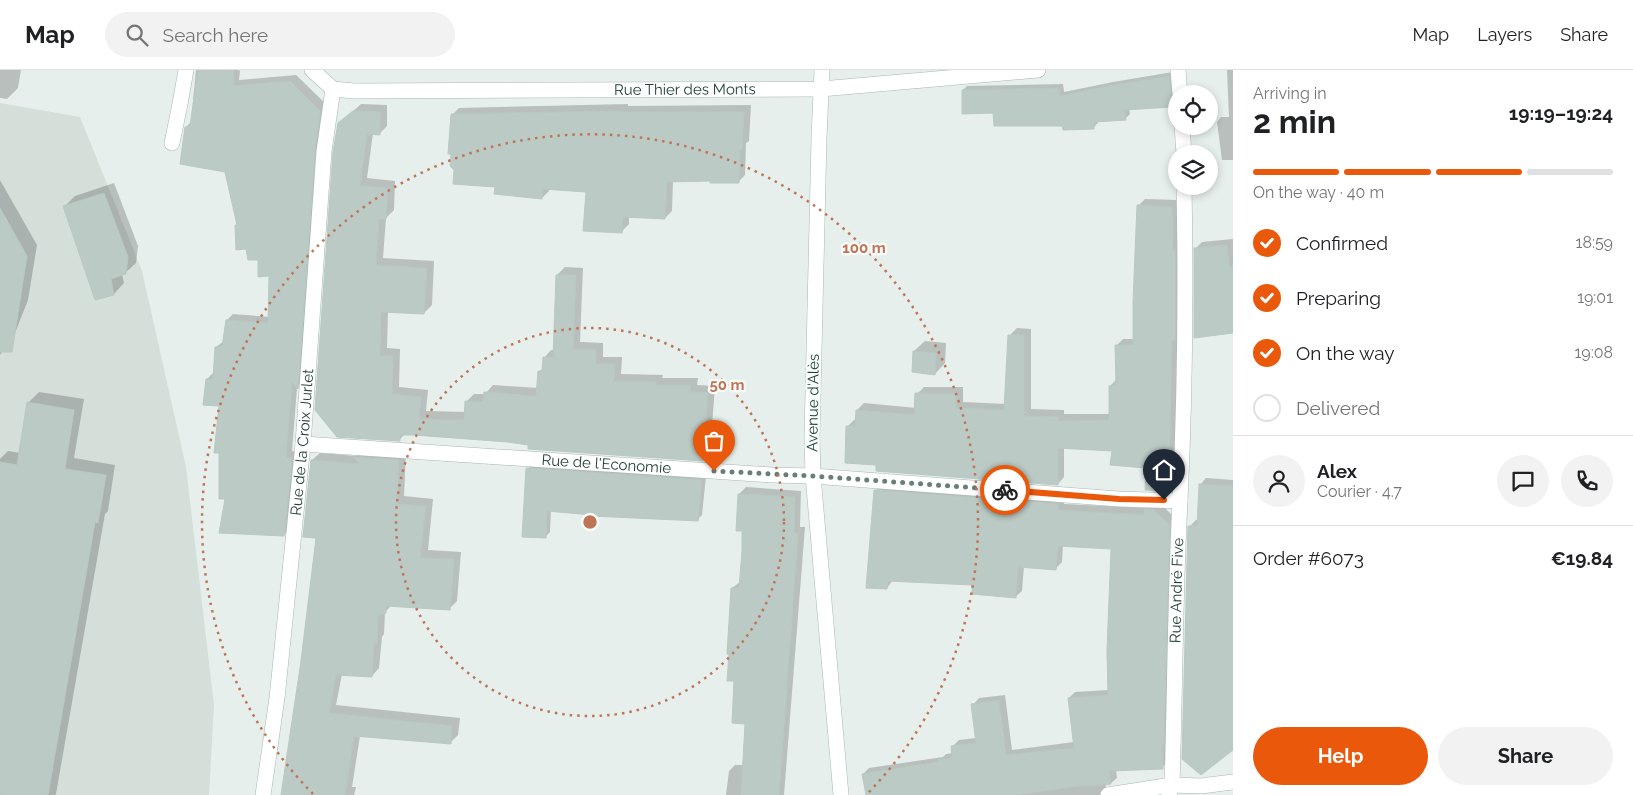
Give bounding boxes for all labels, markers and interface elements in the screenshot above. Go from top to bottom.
search box [105,12,455,57]
text: Map [25,20,75,49]
icon: search [123,21,151,49]
text: Search here [163,24,268,46]
text: Map [1413,24,1449,45]
text: Layers [1477,24,1532,45]
text: Share [1560,24,1608,45]
street label: Rue Thier des Monts [614,80,756,99]
text: Arriving in [1253,84,1327,103]
map controls [1168,85,1218,195]
button: locate [1168,85,1218,135]
text: 19:19–19:24 [1509,102,1613,124]
text: 2 min [1253,103,1336,140]
button: layers [1168,145,1218,195]
text: On the way · 40 m [1253,183,1384,202]
icon: check [1253,229,1281,257]
text: Confirmed [1296,232,1388,254]
text: 18:59 [1576,233,1613,252]
text: 100 m [842,239,886,257]
icon: check [1253,284,1281,312]
text: Preparing [1296,287,1381,309]
text: 19:01 [1577,288,1613,307]
icon: check [1253,339,1281,367]
text: On the way [1296,342,1395,364]
text: 19:08 [1574,343,1613,362]
street label: Avenue d'Alès [803,354,823,452]
street label: Rue de la Croix Jurlet [287,368,317,516]
text: 50 m [709,376,745,394]
text: Delivered [1296,397,1380,419]
pin [693,420,735,471]
icon: bag [700,427,728,455]
pin [1143,449,1185,500]
street label: Rue de l'Economie [541,451,672,477]
button: person [1253,455,1305,507]
button: chat [1497,455,1549,507]
button: phone [1561,455,1613,507]
icon: home [1150,456,1178,484]
text: Alex [1317,460,1357,482]
courier [980,465,1030,515]
icon: bike [991,476,1019,504]
text: Courier · 4.7 [1317,482,1402,501]
centre of rings [581,513,599,531]
street label: Rue André Five [1166,537,1187,643]
text: Order #6073 [1253,547,1364,569]
text: €19.84 [1551,547,1613,569]
button: Help [1253,727,1428,785]
button: Share [1438,727,1613,785]

